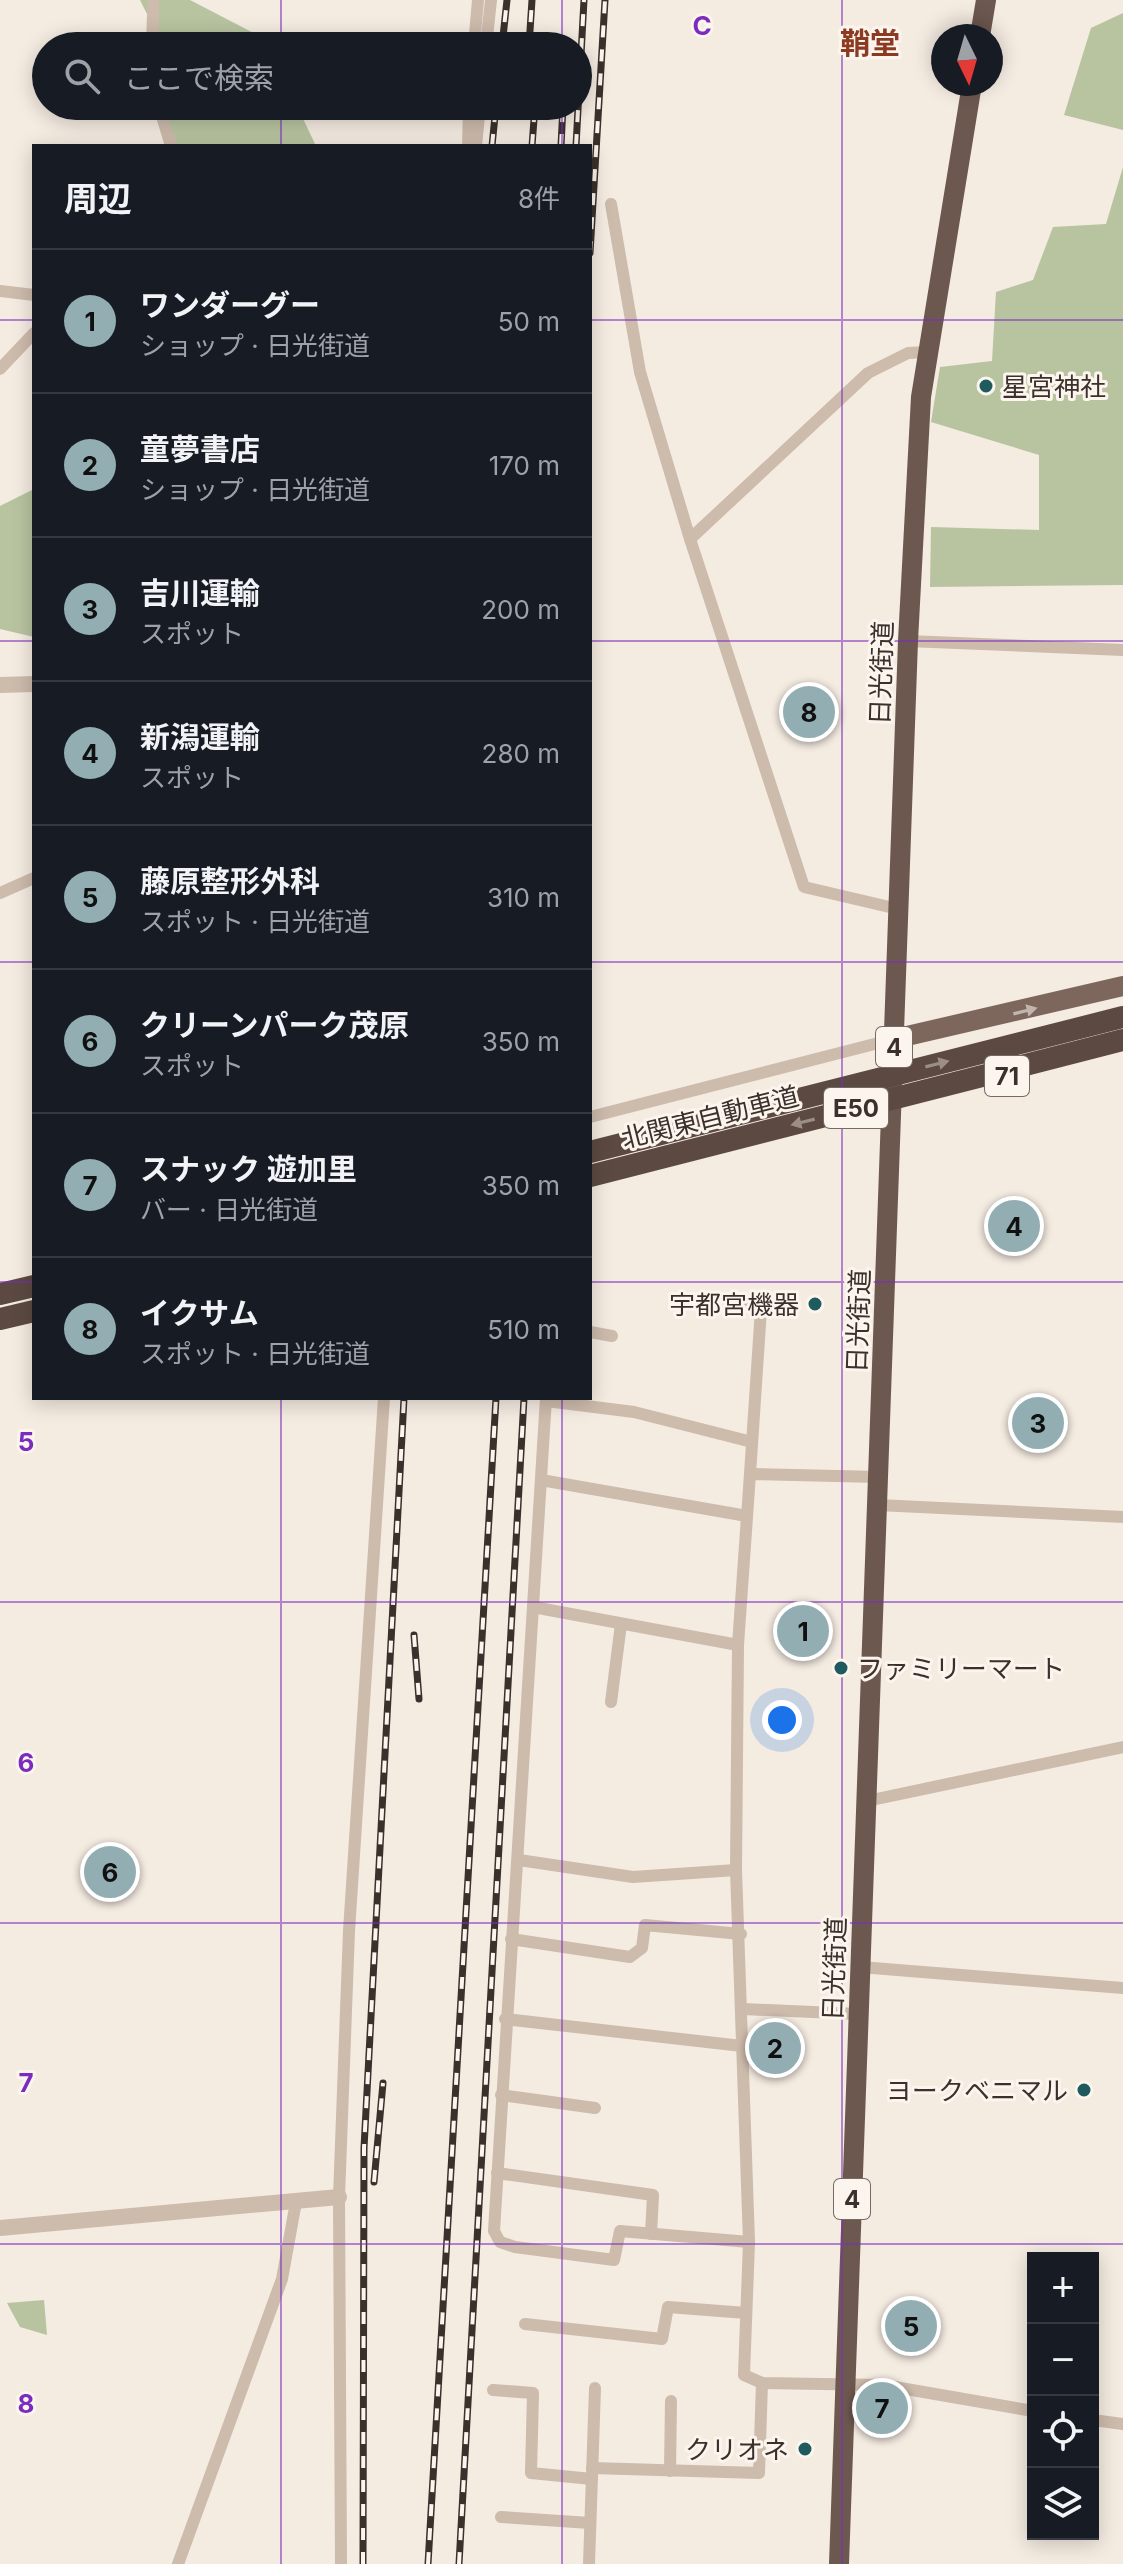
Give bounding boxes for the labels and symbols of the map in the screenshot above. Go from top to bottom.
text: C [692,10,712,41]
north arrow [931,24,1003,96]
district label: 鞘堂 [840,25,900,61]
place label: 星宮神社 [1002,371,1106,402]
marker: 星宮神社 [977,377,995,395]
street label: 日光街道 [864,620,898,726]
pin: 8 [783,682,835,742]
one-way arrow [1013,1005,1038,1017]
road number: 4 [876,1027,912,1067]
road number: 71 [985,1056,1029,1096]
one-way arrow [925,1058,950,1070]
street label: 北関東自動車道 [618,1080,802,1154]
road number: E50 [824,1088,888,1128]
one-way arrow [791,1116,816,1128]
pin: 4 [988,1196,1040,1256]
street label: 日光街道 [841,1268,875,1374]
place label: 宇都宮機器 [669,1289,799,1320]
marker: 宇都宮機器 [806,1295,824,1313]
pin: 3 [1012,1393,1064,1453]
text: 5 [18,1426,34,1457]
pin: 1 [777,1601,829,1661]
place label: ファミリーマート [857,1653,1065,1684]
marker: ファミリーマート [832,1659,850,1677]
your location [762,1700,802,1740]
text: 6 [18,1747,34,1778]
pin: 6 [84,1842,136,1902]
street label: 日光街道 [817,1916,851,2022]
pin: 2 [749,2018,801,2078]
text: 7 [18,2067,34,2098]
place label: ヨークベニマル [886,2075,1068,2106]
marker: ヨークベニマル [1075,2081,1093,2099]
road number: 4 [834,2179,870,2219]
pin: 5 [885,2296,937,2356]
pin: 7 [856,2378,908,2438]
text: 8 [18,2388,34,2419]
place label: クリオネ [685,2434,789,2465]
marker: クリオネ [796,2440,814,2458]

